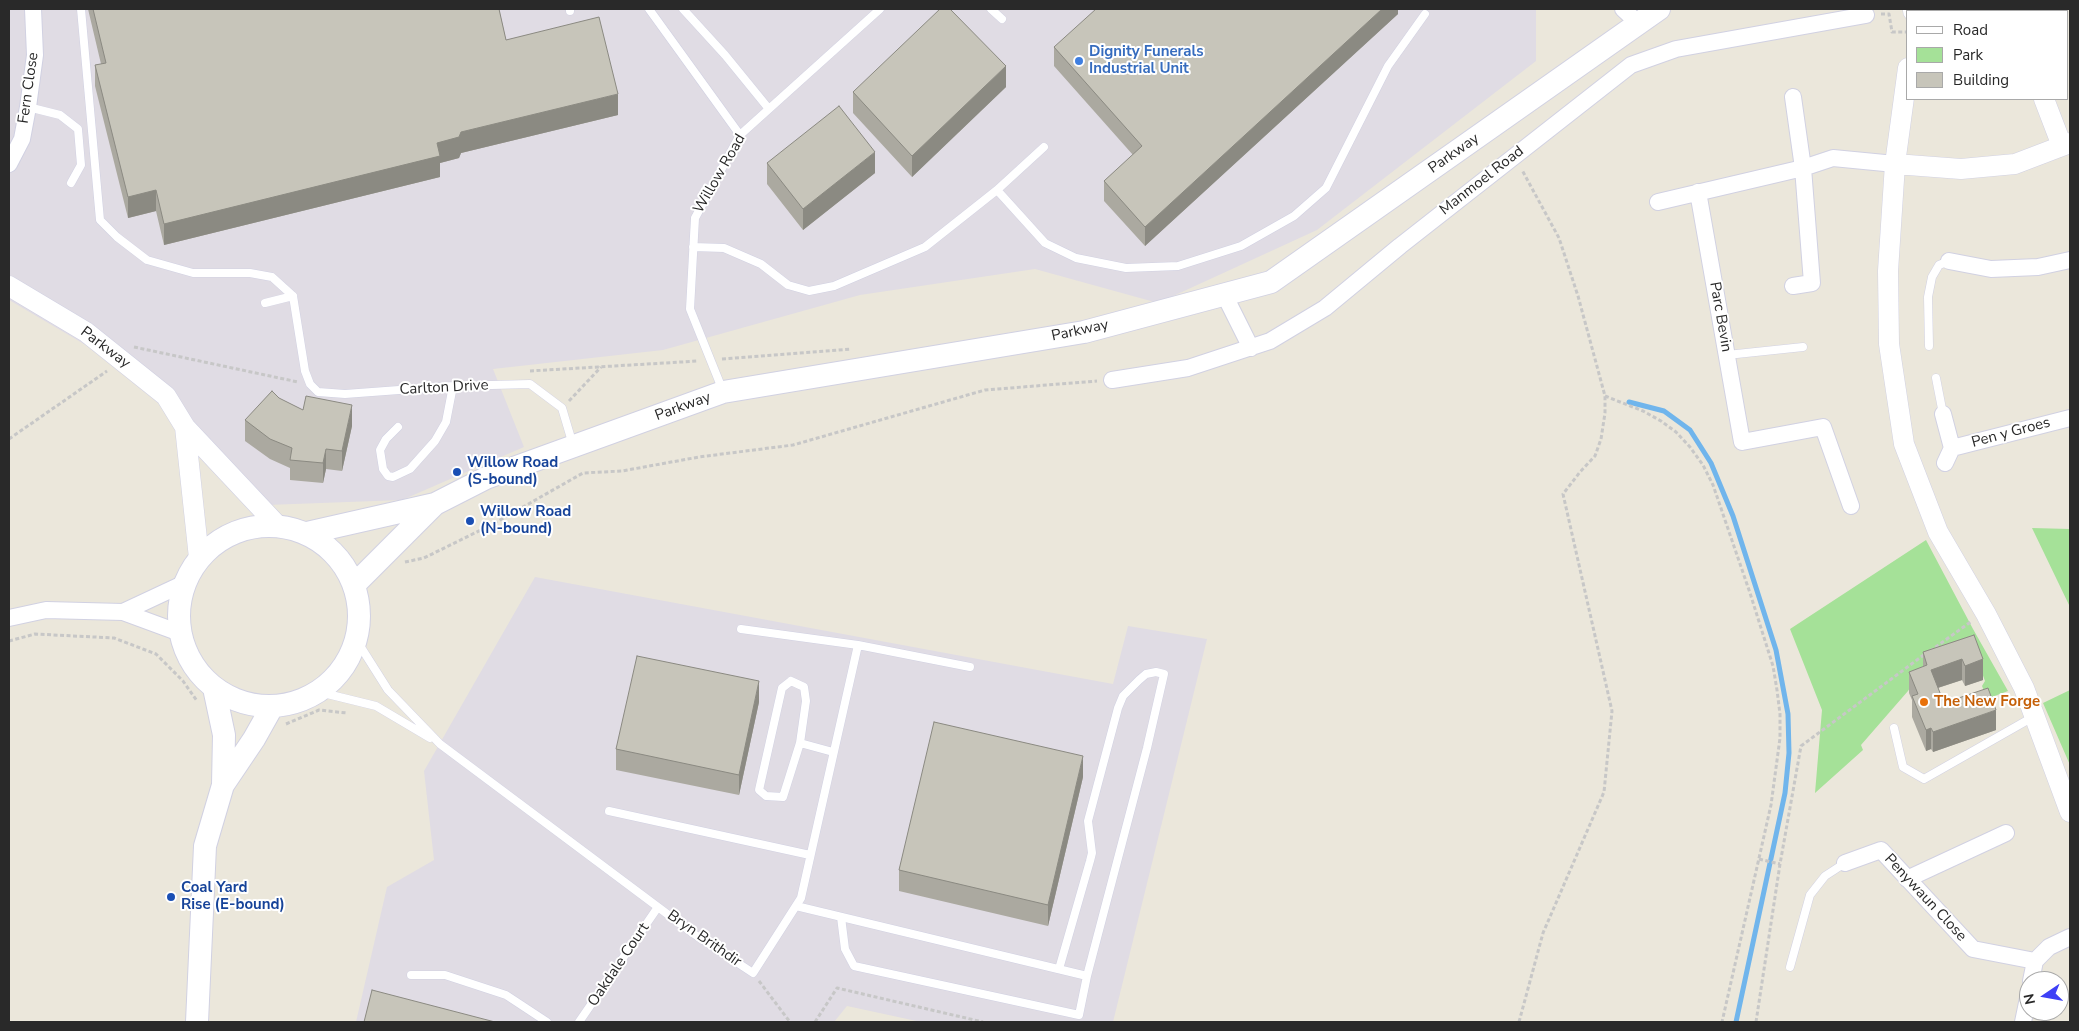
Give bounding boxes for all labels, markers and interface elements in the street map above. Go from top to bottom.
legend [1906,10,2069,100]
text: Road [1953,20,1988,40]
place label: Dignity Funerals Industrial Unit [1089,43,1204,78]
text: Park [1953,45,1983,65]
street label: Fern Close [15,51,43,125]
marker: Dignity Funerals Industrial Unit [1073,55,1085,67]
text: Building [1953,70,2009,90]
street label: Parkway [1425,130,1483,178]
street label: Willow Road [690,131,750,217]
street label: Manmoel Road [1436,143,1528,219]
street label: Parc Bevin [1705,281,1735,353]
street label: Parkway [1050,316,1110,346]
street label: Parkway [77,323,133,373]
street label: Carlton Drive [399,377,489,399]
street label: Parkway [653,389,713,425]
street label: Pen y Groes [1970,414,2052,452]
place label: Willow Road (S-bound) [467,454,558,489]
marker: Willow Road (S-bound) [451,466,463,478]
place label: Willow Road (N-bound) [480,503,571,538]
marker: Willow Road (N-bound) [464,515,476,527]
place label: The New Forge [1934,693,2040,711]
marker: The New Forge [1918,696,1930,708]
street label: Penywaun Close [1880,851,1970,945]
place label: Coal Yard Rise (E-bound) [181,879,285,914]
marker: Coal Yard Rise (E-bound) [165,891,177,903]
street label: Bryn Brithdir [663,907,745,971]
street label: Oakdale Court [584,920,654,1010]
north arrow [2019,971,2069,1021]
text: N [2019,992,2040,1006]

